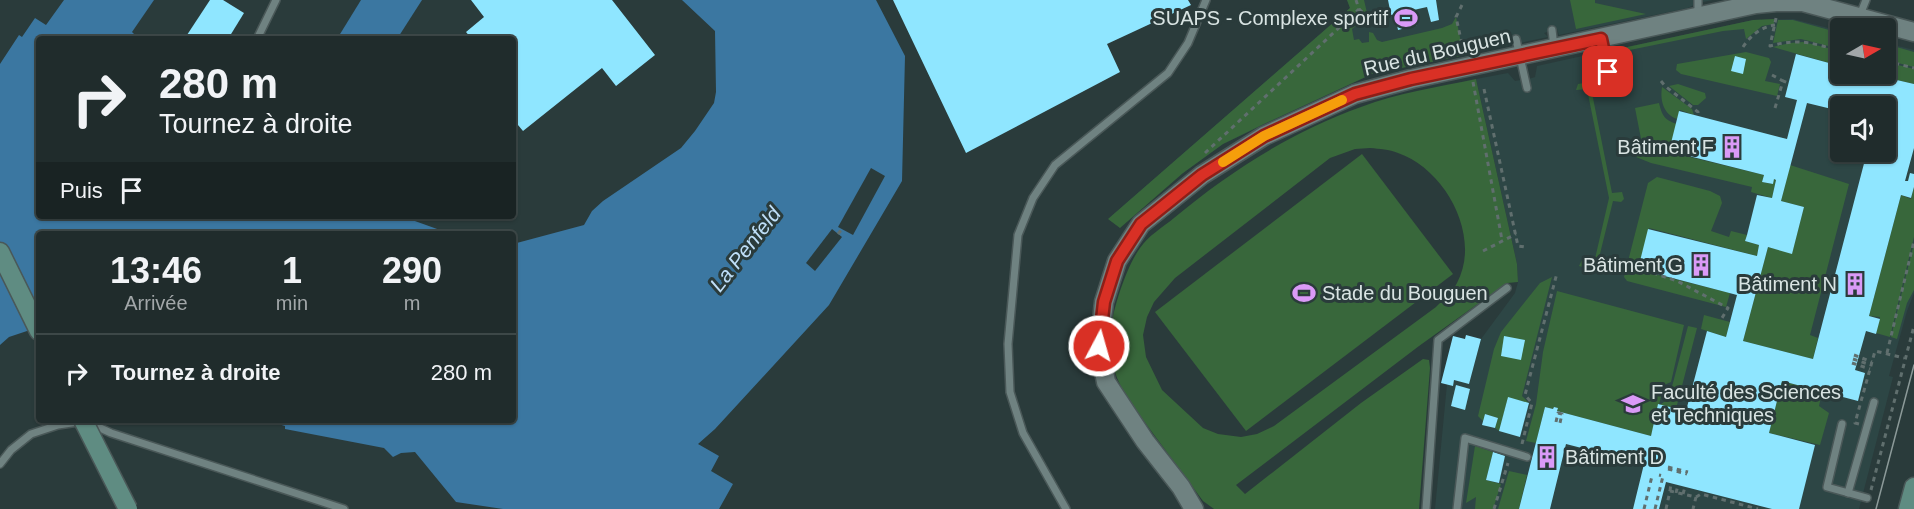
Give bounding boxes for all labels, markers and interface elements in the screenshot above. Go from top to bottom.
sports icon: SUAPS - Complexe sportif [1393,5,1419,31]
place label: SUAPS - Complexe sportif [1152,7,1388,29]
north arrow [1830,18,1896,84]
map controls [1830,18,1896,162]
street label: Rue du Bouguen [1361,24,1513,80]
pin [1582,46,1633,97]
icon: arrive [1591,55,1624,88]
icon: right [60,60,138,138]
text: 280 m [159,60,278,107]
button: sound [1830,96,1896,162]
text: Tournez à droite [159,109,353,139]
building icon: Bâtiment F [1719,134,1745,160]
place label: Bâtiment F [1617,136,1714,158]
icon: arrive [115,174,148,207]
text: Puis [60,178,103,203]
water label: La Penfeld [705,201,786,296]
text: 13:46 [110,250,202,291]
text: 1 [282,250,302,291]
text: 290 [382,250,442,291]
building icon: Bâtiment G [1688,252,1714,278]
place label: Bâtiment G [1583,254,1683,276]
building icon: Bâtiment N [1842,271,1868,297]
place label: Bâtiment N [1738,273,1837,295]
sports icon: Stade du Bouguen [1291,280,1317,306]
place label: Stade du Bouguen [1322,282,1488,304]
text: Arrivée [124,292,188,314]
text: min [276,292,308,314]
text: m [404,292,420,314]
position arrow [1067,314,1131,378]
icon: right [60,357,93,390]
text: Tournez à droite [111,360,281,385]
text: 280 m [431,360,492,385]
place label: Faculté des Sciences et Techniques [1651,381,1841,426]
school or university icon: Faculté des Sciences et Techniques [1620,391,1646,417]
building icon: Bâtiment D [1534,444,1560,470]
place label: Bâtiment D [1565,446,1664,468]

